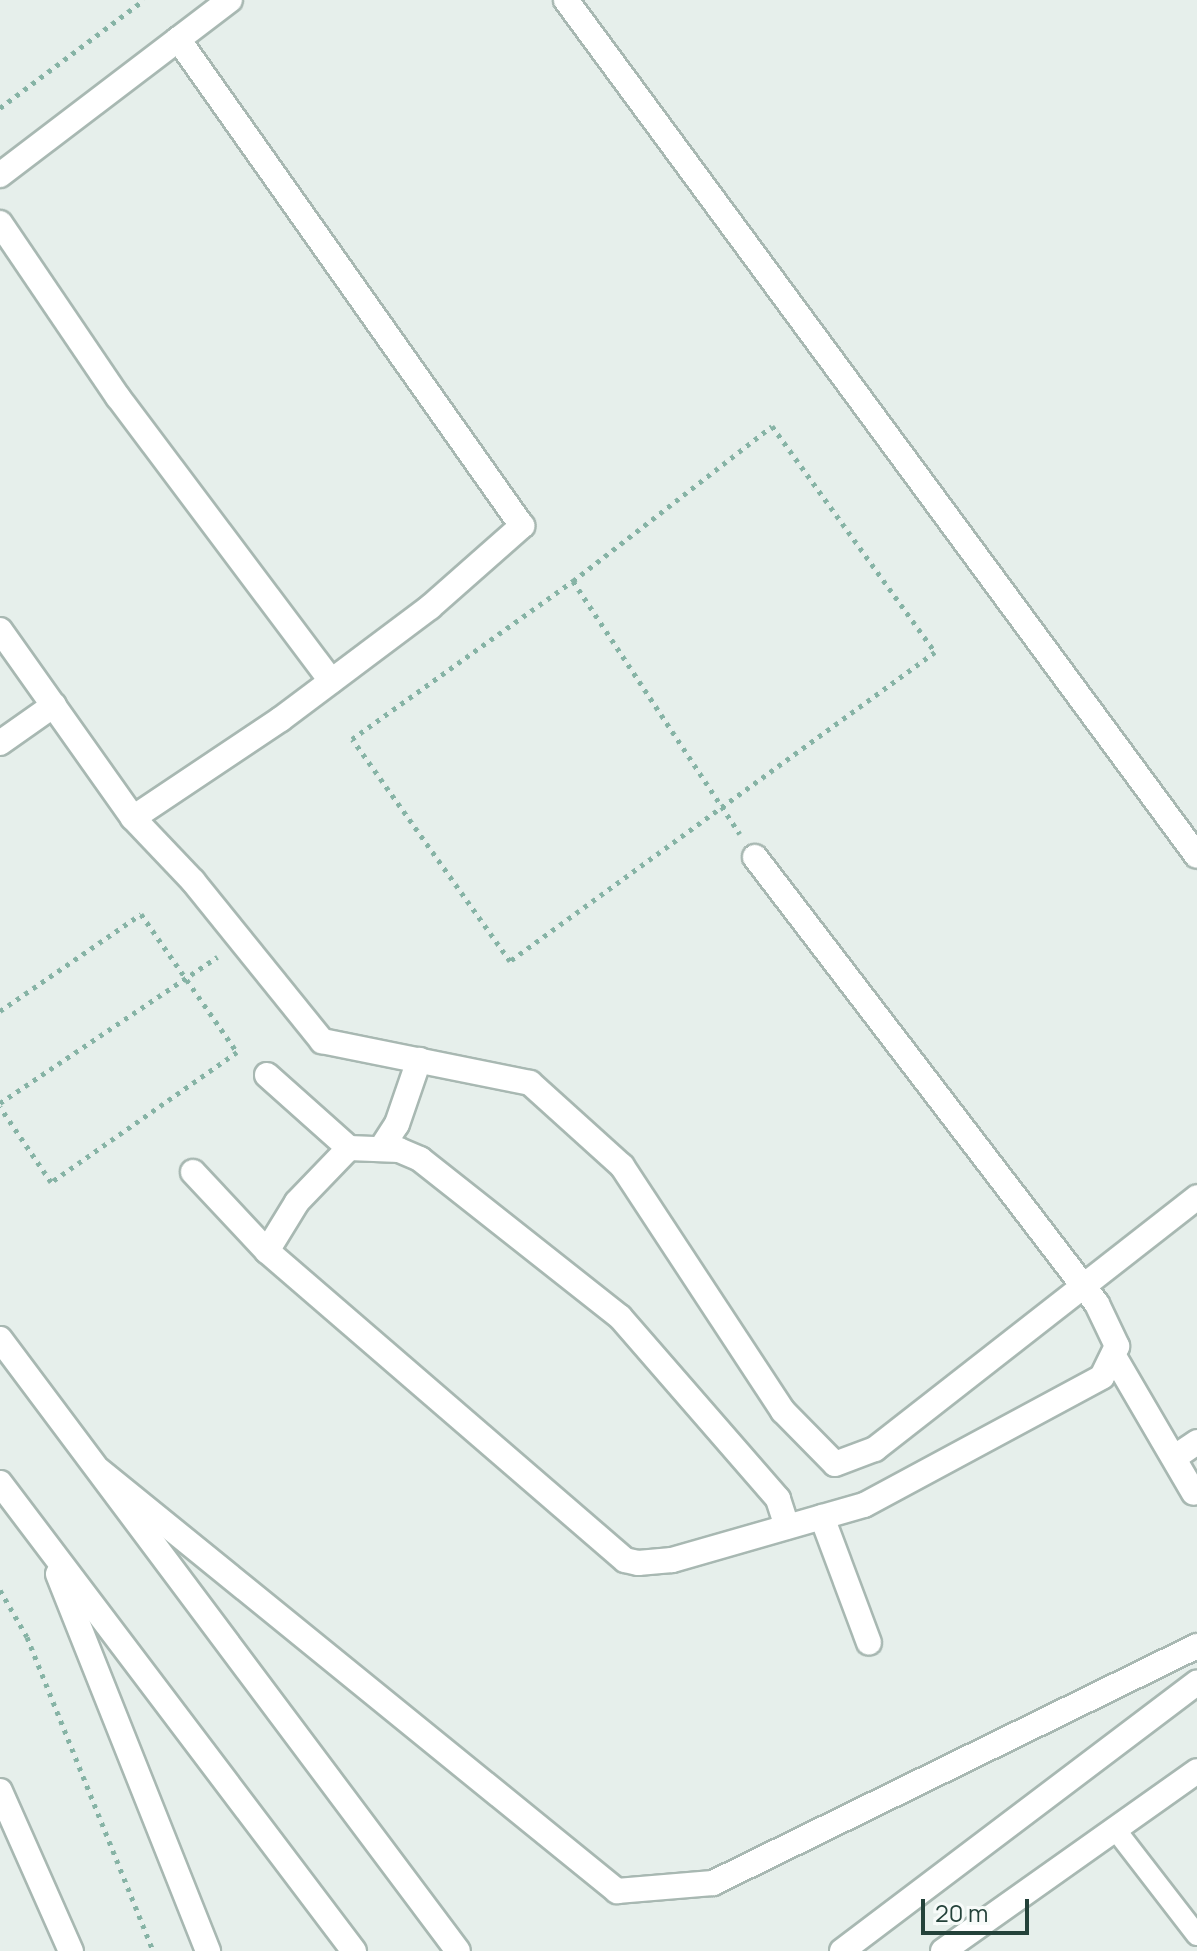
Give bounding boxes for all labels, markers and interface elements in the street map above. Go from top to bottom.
scale bar [925,1883,1033,1933]
text: 20 m [935,1896,988,1929]

